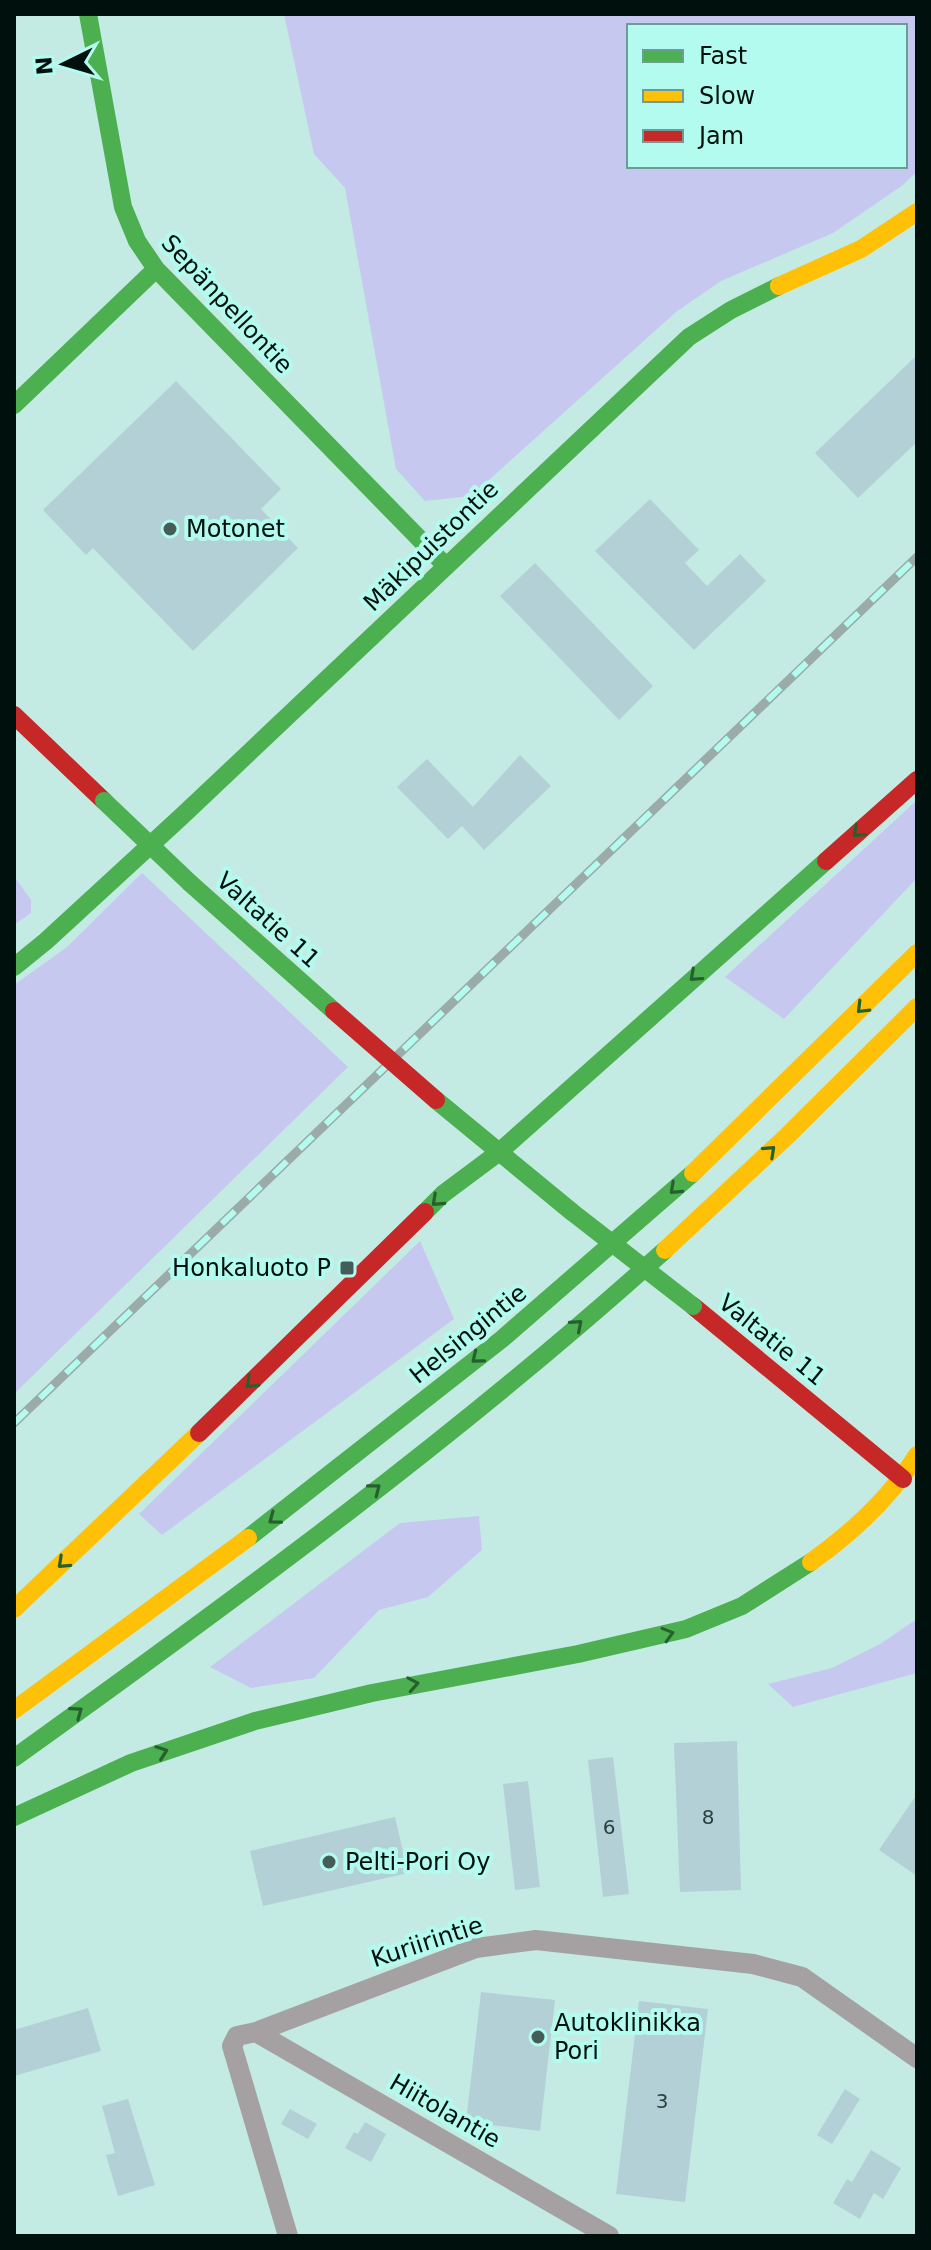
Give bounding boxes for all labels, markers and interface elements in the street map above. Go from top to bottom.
north arrow [24,24,104,104]
legend [627,24,907,168]
text: Fast [699,42,747,70]
text: N [31,55,58,76]
text: Slow [699,82,755,110]
text: Jam [697,122,744,150]
street label: Sepänpellontie [156,229,298,379]
street label: Mäkipuistontie [358,475,504,617]
place label: Motonet [186,515,285,543]
marker: Motonet [161,520,179,538]
one-way arrow [853,822,868,837]
street label: Valtatie 11 [211,866,325,974]
one-way arrow [690,967,705,981]
one-way arrow [857,999,871,1013]
one-way arrow [760,1146,775,1160]
one-way arrow [669,1179,684,1193]
one-way arrow [432,1192,446,1206]
place label: Honkaluoto P [172,1254,331,1282]
marker: Honkaluoto P [338,1259,356,1277]
street label: Helsingintie [404,1278,532,1390]
street label: Valtatie 11 [713,1289,831,1391]
one-way arrow [567,1320,582,1335]
one-way arrow [472,1348,486,1363]
one-way arrow [246,1374,261,1388]
one-way arrow [366,1485,381,1499]
one-way arrow [268,1510,282,1524]
one-way arrow [58,1553,73,1567]
one-way arrow [660,1626,674,1643]
one-way arrow [406,1677,420,1694]
one-way arrow [69,1707,83,1722]
one-way arrow [155,1746,169,1762]
house number: 8 [702,1805,714,1829]
house number: 6 [603,1815,615,1839]
place label: Pelti-Pori Oy [345,1848,490,1876]
marker: Pelti-Pori Oy [320,1853,338,1871]
street label: Kuriirintie [368,1911,486,1973]
place label: Autoklinikka Pori [554,2009,701,2065]
marker: Autoklinikka Pori [529,2028,547,2046]
street label: Hiitolantie [385,2068,505,2154]
house number: 3 [656,2089,668,2113]

